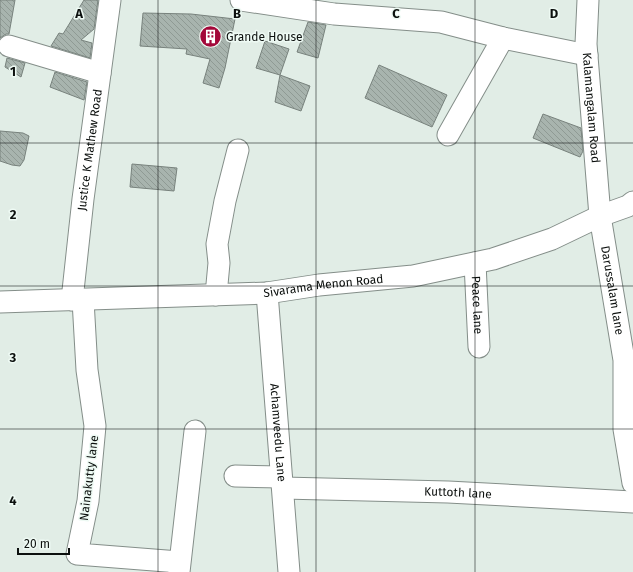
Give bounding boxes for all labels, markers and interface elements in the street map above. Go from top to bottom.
text: A [74,6,83,21]
text: B [233,6,241,21]
text: C [392,6,400,21]
text: D [550,6,559,21]
building icon: Grande House [198,24,224,50]
place label: Grande House [226,30,303,44]
street label: Kalamangalam Road [580,52,603,164]
text: 1 [10,64,16,79]
street label: Justice K Mathew Road [75,88,105,212]
text: 2 [10,207,17,222]
street label: Darussalam lane [598,245,627,336]
street label: Sivarama Menon Road [263,272,384,300]
street label: Peace lane [469,275,485,334]
text: 3 [9,350,17,365]
street label: Achamveedu Lane [267,383,289,482]
street label: Nainakutty lane [77,434,101,522]
street label: Kuttoth lane [424,484,492,501]
text: 4 [9,493,17,508]
scale bar [18,530,69,556]
text: 20 m [24,537,50,551]

